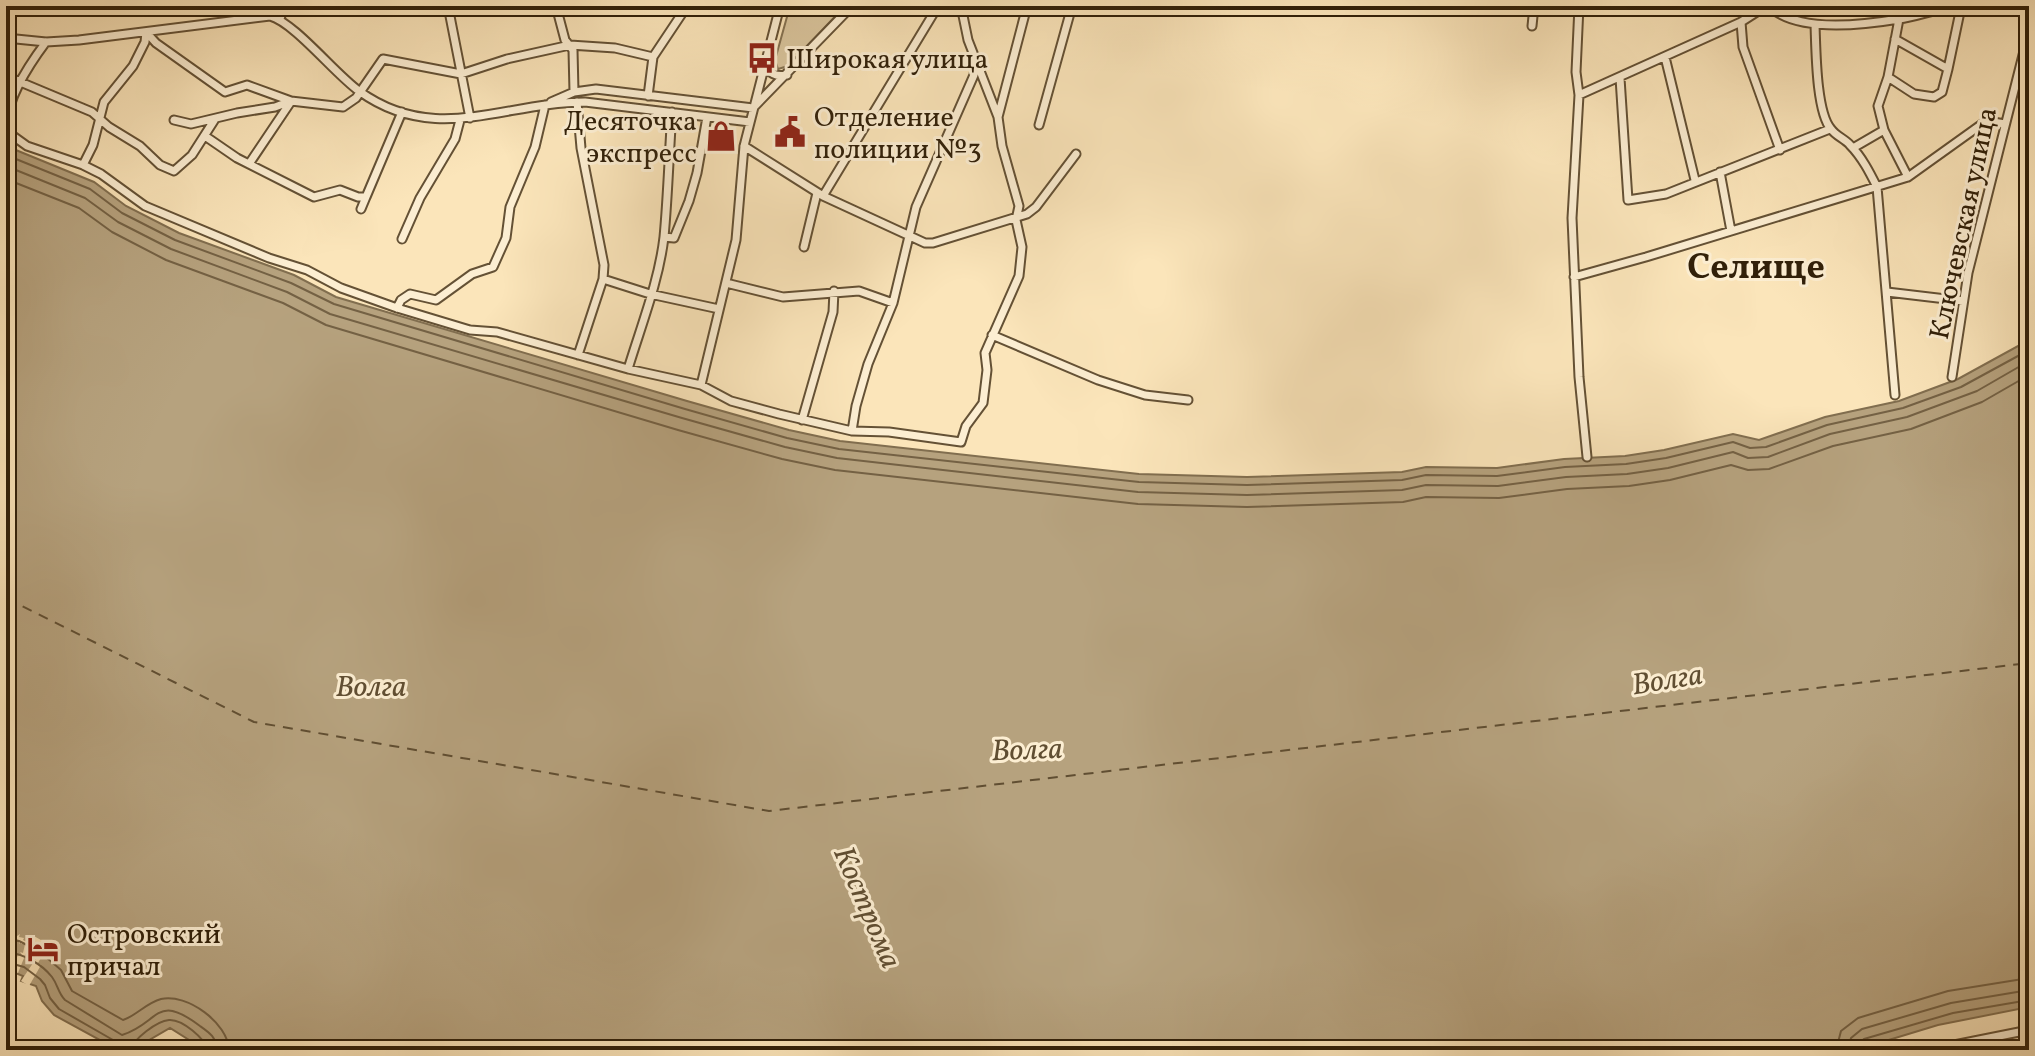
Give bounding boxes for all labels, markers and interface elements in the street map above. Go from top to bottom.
bus stop icon: Широкая улица [745,41,779,75]
place label: Широкая улица [786,41,988,80]
place label: Отделение полиции №3 [814,99,982,170]
place label: Десяточка экспресс [564,103,697,174]
street label: Ключевская улица [1921,104,2008,343]
public building icon: Отделение полиции №3 [773,115,807,149]
shop icon: Десяточка экспресс [704,119,738,153]
district label: Селище [1687,244,1825,294]
water label: Волга [1629,655,1706,707]
water label: Волга [335,667,407,709]
water label: Волга [991,729,1063,773]
water label: Кострома [822,840,911,975]
place label: Островский причал [67,916,221,987]
hotel icon: Островский причал [26,932,60,966]

